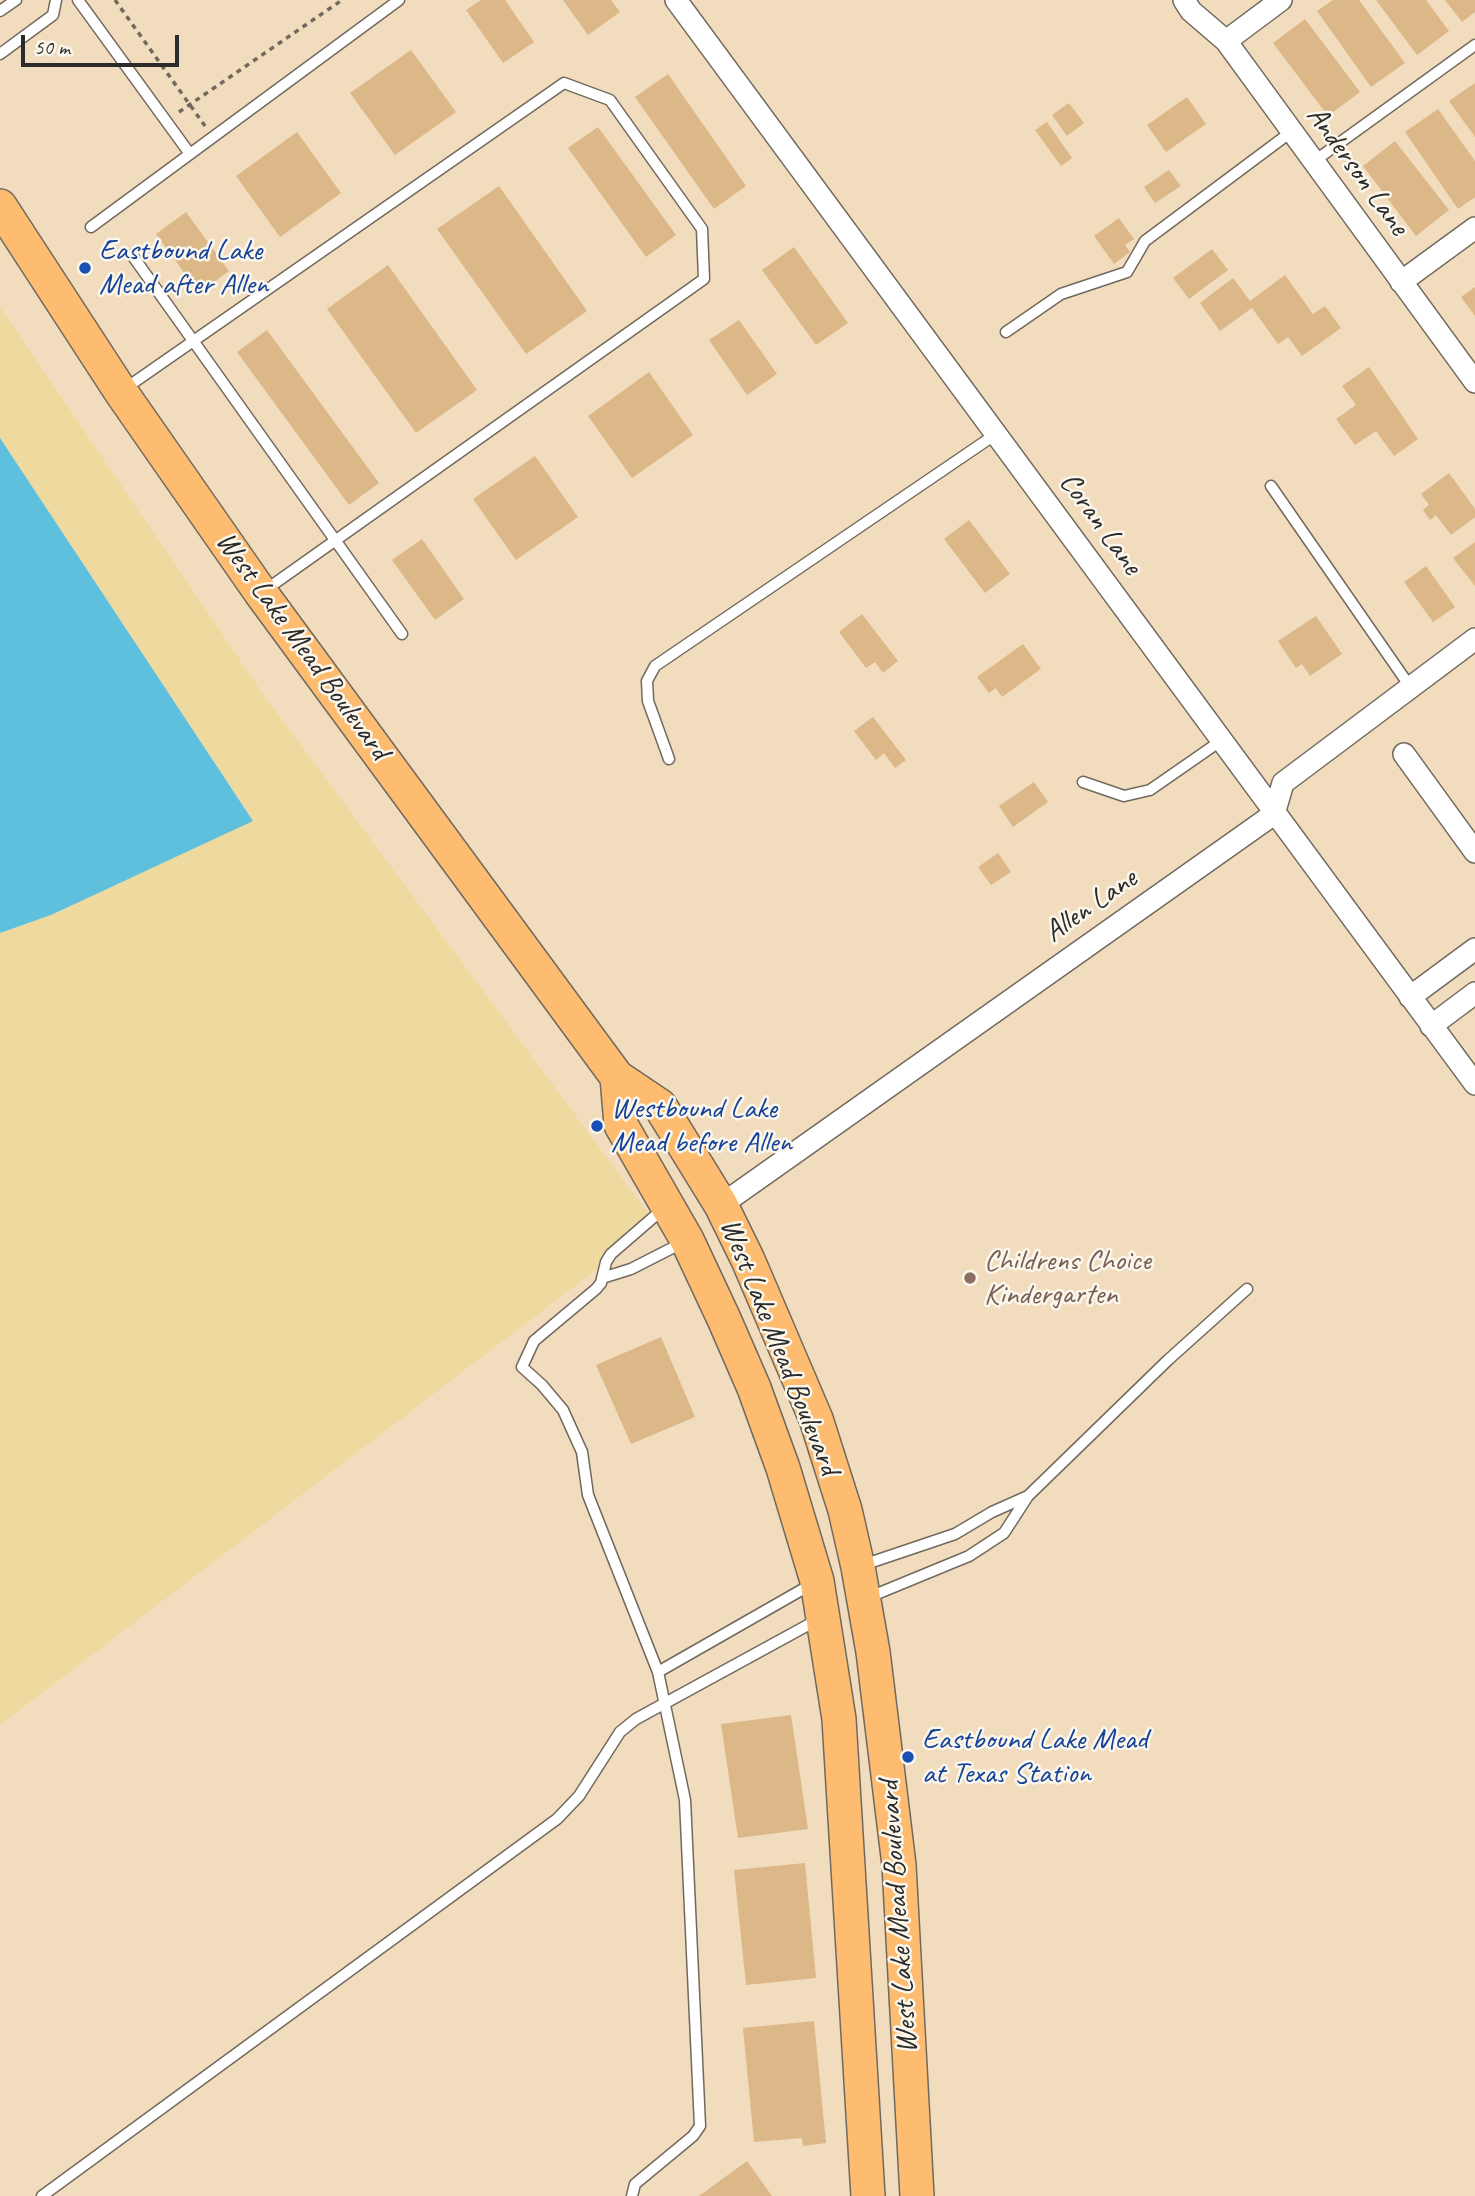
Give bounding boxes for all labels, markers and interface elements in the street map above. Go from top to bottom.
scale bar [24,21,182,65]
text: 50 m [34,34,70,60]
street label: Anderson Lane [1298,99,1416,243]
place label: Eastbound Lake Mead after Allen [99,233,268,304]
marker: Eastbound Lake Mead after Allen [77,260,93,276]
street label: Coran Lane [1051,466,1149,582]
street label: West Lake Mead Boulevard [207,525,397,767]
street label: Allen Lane [1038,861,1144,951]
place label: Westbound Lake Mead before Allen [611,1091,792,1162]
marker: Westbound Lake Mead before Allen [589,1118,605,1134]
street label: West Lake Mead Boulevard [711,1214,847,1480]
place label: Childrens Choice Kindergarten [984,1243,1151,1314]
marker: Childrens Choice Kindergarten [962,1270,978,1286]
place label: Eastbound Lake Mead at Texas Station [922,1722,1147,1792]
marker: Eastbound Lake Mead at Texas Station [900,1749,916,1765]
street label: West Lake Mead Boulevard [872,1780,926,2054]

